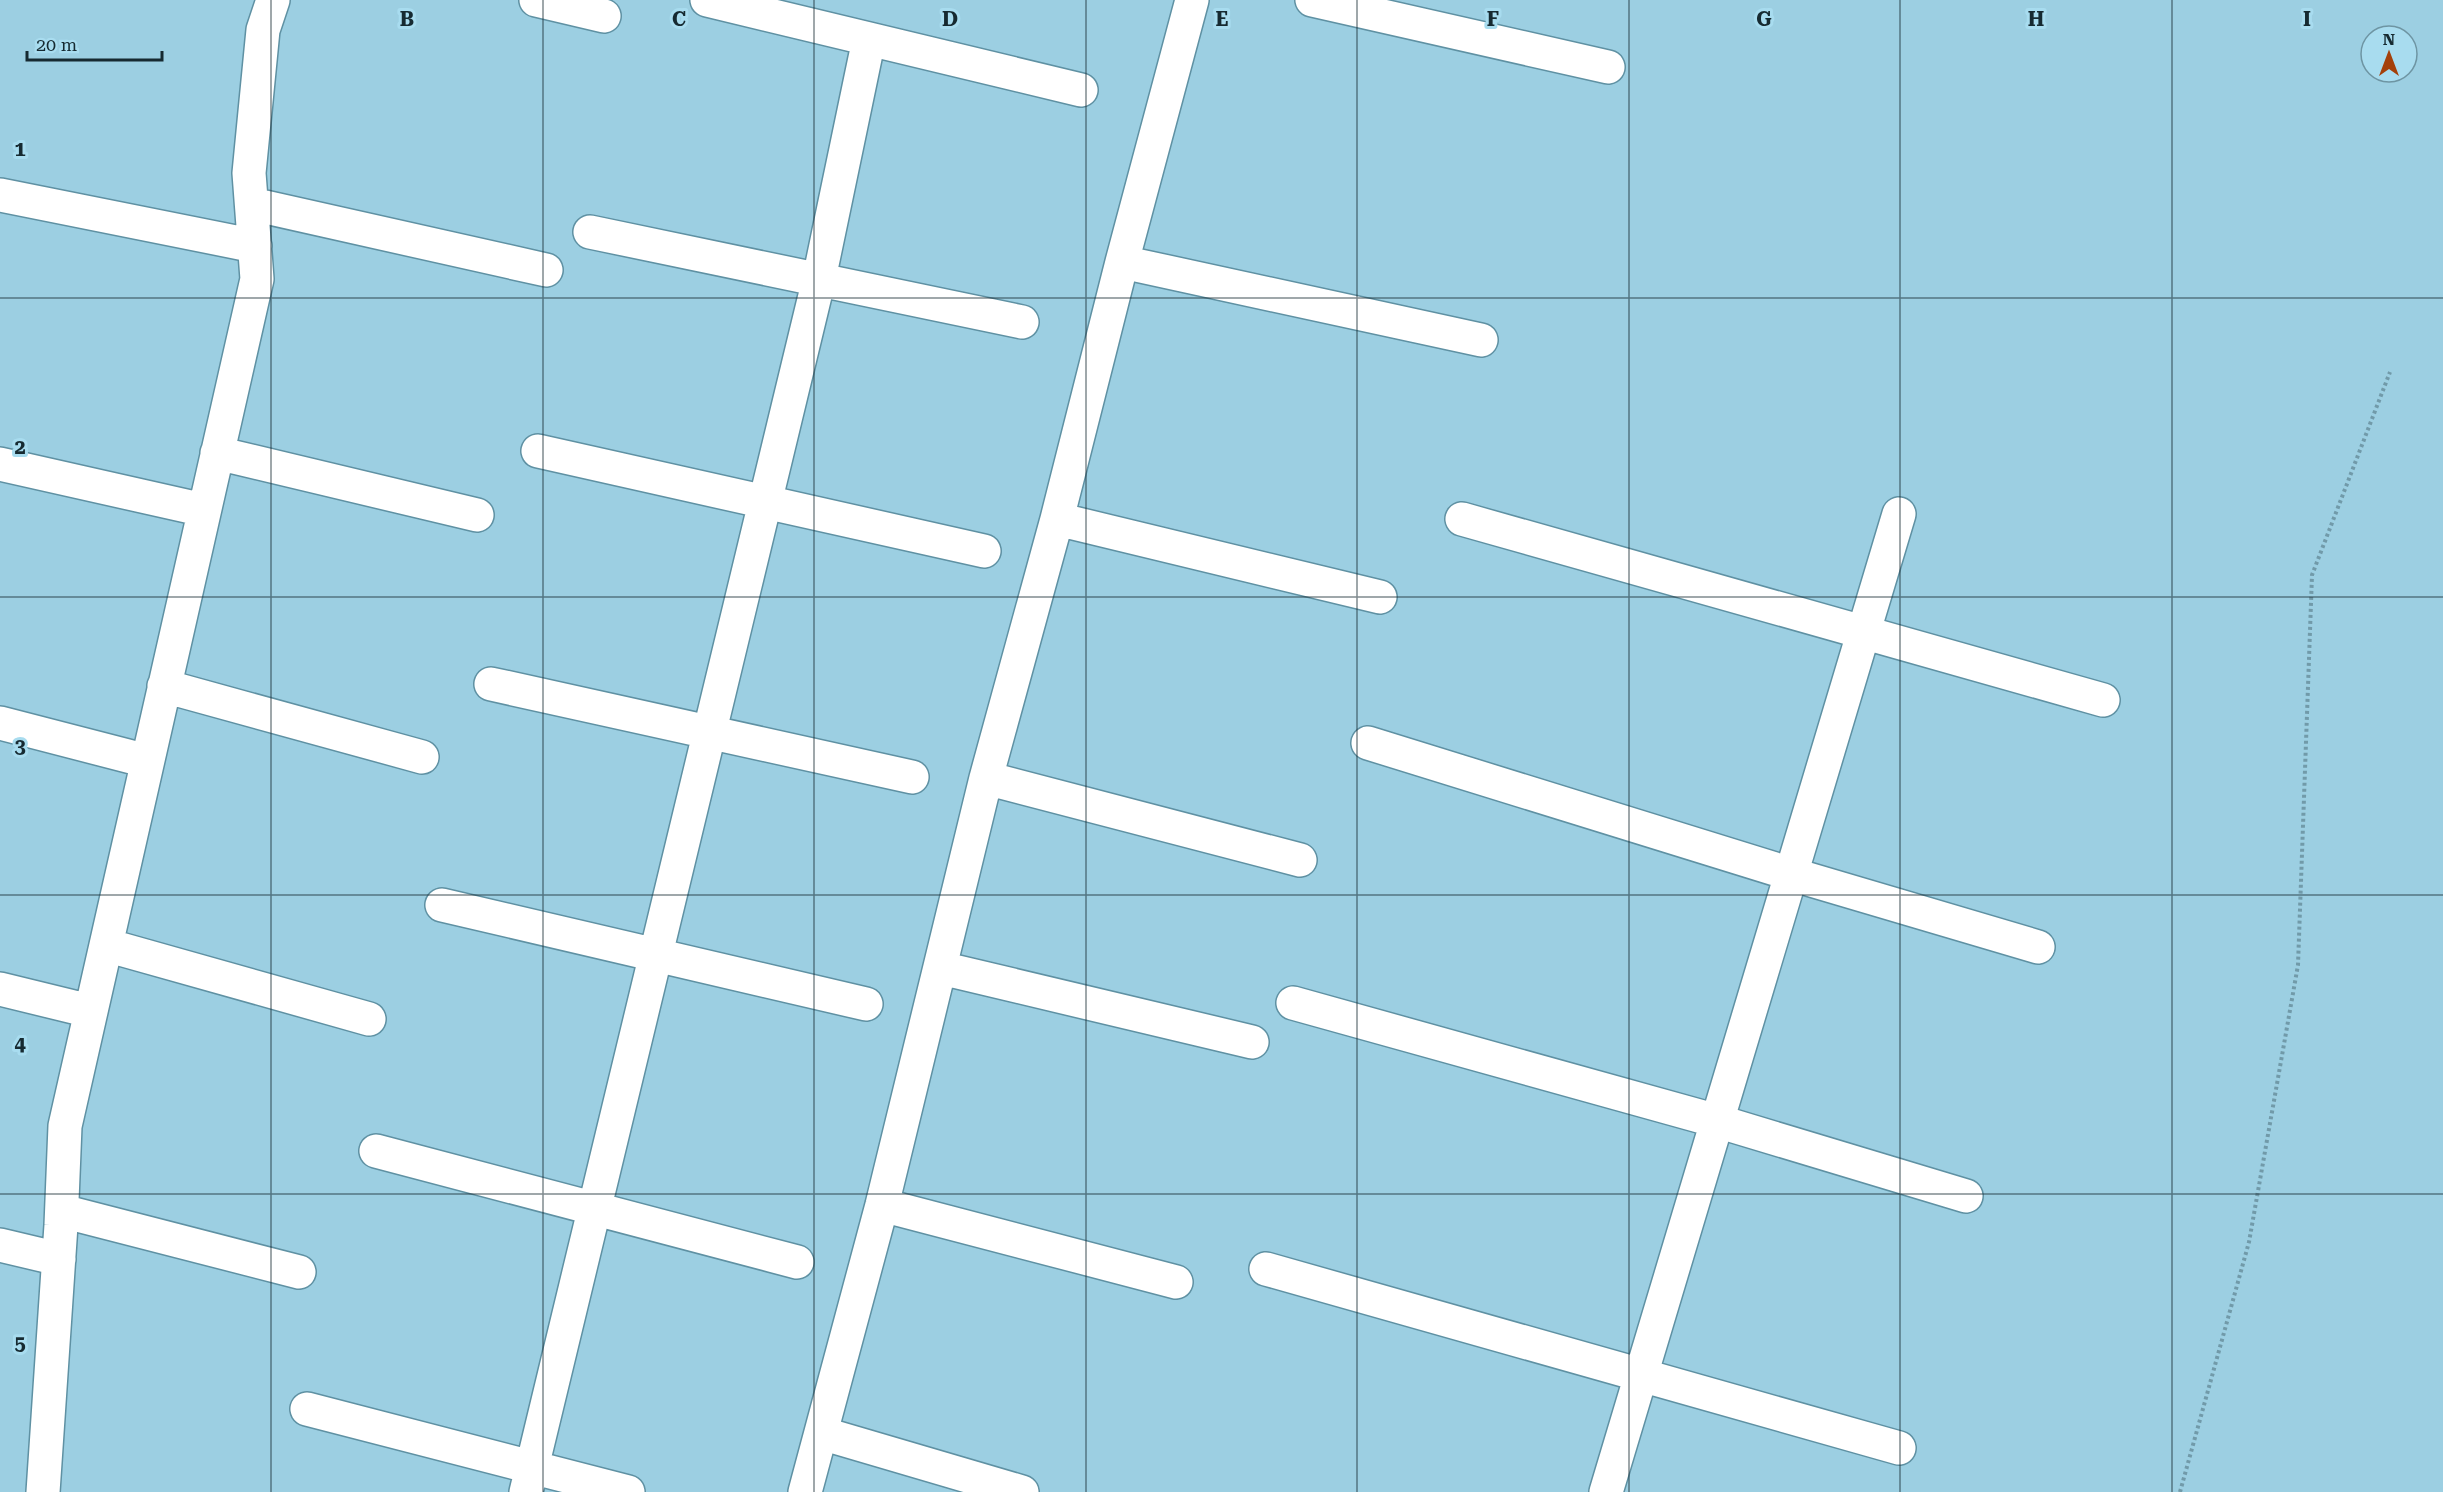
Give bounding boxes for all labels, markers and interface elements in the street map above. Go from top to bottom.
text: B [400,7,414,31]
text: C [672,7,686,31]
text: D [942,7,958,31]
text: E [1216,7,1229,31]
text: F [1487,7,1499,31]
text: G [1756,7,1772,31]
text: H [2028,7,2044,31]
text: I [2303,7,2311,31]
scale bar [27,24,162,62]
north arrow [2359,24,2419,84]
text: N [2383,30,2395,49]
text: 20 m [36,34,77,55]
text: 1 [14,137,26,161]
text: 2 [14,435,26,459]
text: 3 [14,734,26,758]
text: 4 [14,1032,26,1056]
text: 5 [14,1331,26,1355]

